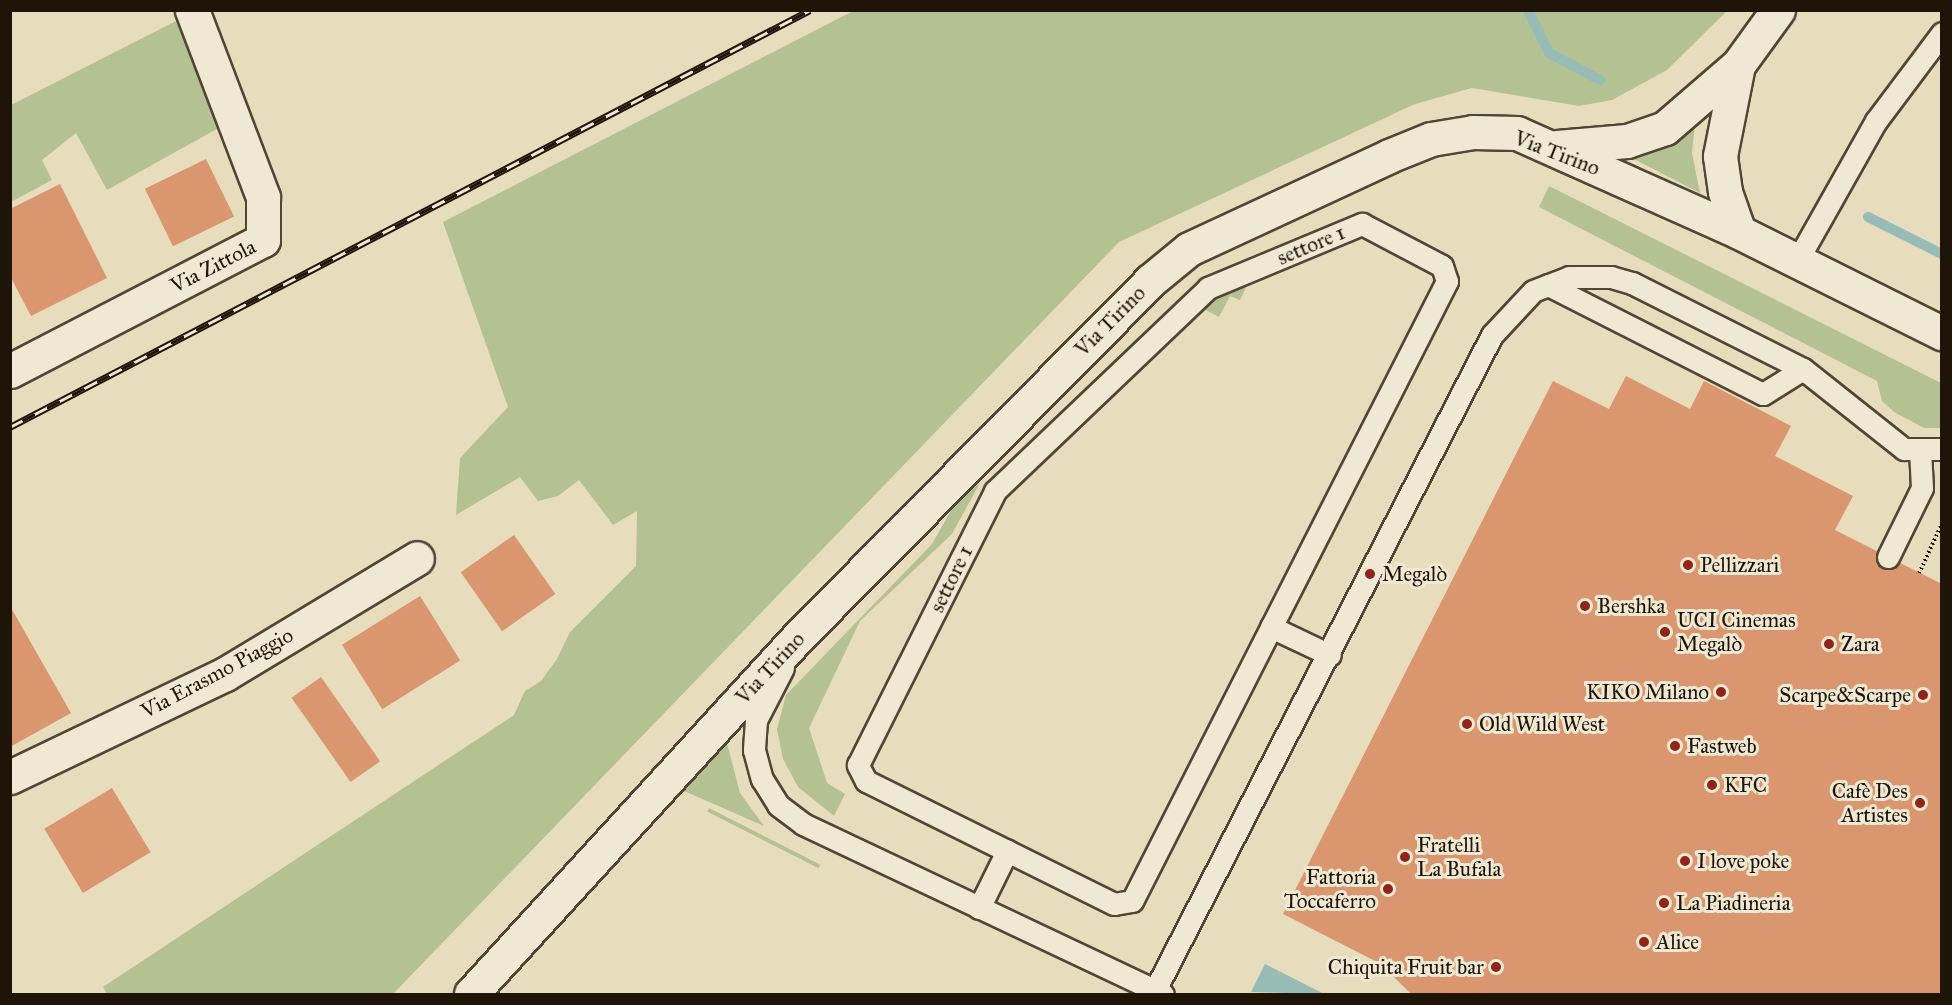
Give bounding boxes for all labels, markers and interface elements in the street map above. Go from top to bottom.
street label: Via Tirino [1511,125,1603,181]
street label: settore 1 [1273,219,1349,271]
street label: Via Zittola [166,234,260,298]
street label: Via Tirino [1069,280,1151,362]
street label: settore 1 [924,541,978,617]
place label: Pellizzari [1700,552,1779,578]
marker: Pellizzari [1681,558,1695,572]
place label: Megalò [1382,561,1447,587]
marker: Megalò [1363,567,1377,581]
place label: Bershka [1597,593,1665,619]
marker: Bershka [1578,599,1592,613]
place label: UCI Cinemas Megalò [1677,607,1796,657]
street label: Via Erasmo Piaggio [137,622,297,724]
marker: UCI Cinemas Megalò [1658,625,1672,639]
street label: Via Tirino [730,627,810,709]
place label: Zara [1841,631,1880,657]
marker: Zara [1822,637,1836,651]
place label: KIKO Milano [1586,679,1709,705]
place label: Scarpe&Scarpe [1779,682,1911,708]
marker: KIKO Milano [1714,685,1728,699]
marker: Scarpe&Scarpe [1916,688,1930,702]
place label: Old Wild West [1479,711,1605,737]
marker: Old Wild West [1460,717,1474,731]
place label: Fastweb [1687,733,1757,759]
marker: Fastweb [1668,739,1682,753]
place label: KFC [1724,772,1767,798]
marker: KFC [1705,778,1719,792]
place label: Cafè Des Artistes [1832,778,1908,828]
marker: Cafè Des Artistes [1913,796,1927,810]
place label: Fratelli La Bufala [1417,832,1501,882]
place label: I love poke [1697,848,1789,874]
marker: Fratelli La Bufala [1398,850,1412,864]
marker: I love poke [1678,854,1692,868]
place label: Fattoria Toccaferro [1284,864,1376,914]
marker: Fattoria Toccaferro [1381,882,1395,896]
place label: La Piadineria [1676,890,1791,916]
marker: La Piadineria [1657,896,1671,910]
place label: Alice [1656,929,1699,955]
marker: Alice [1637,935,1651,949]
place label: Chiquita Fruit bar [1328,954,1484,980]
marker: Chiquita Fruit bar [1489,960,1503,974]

